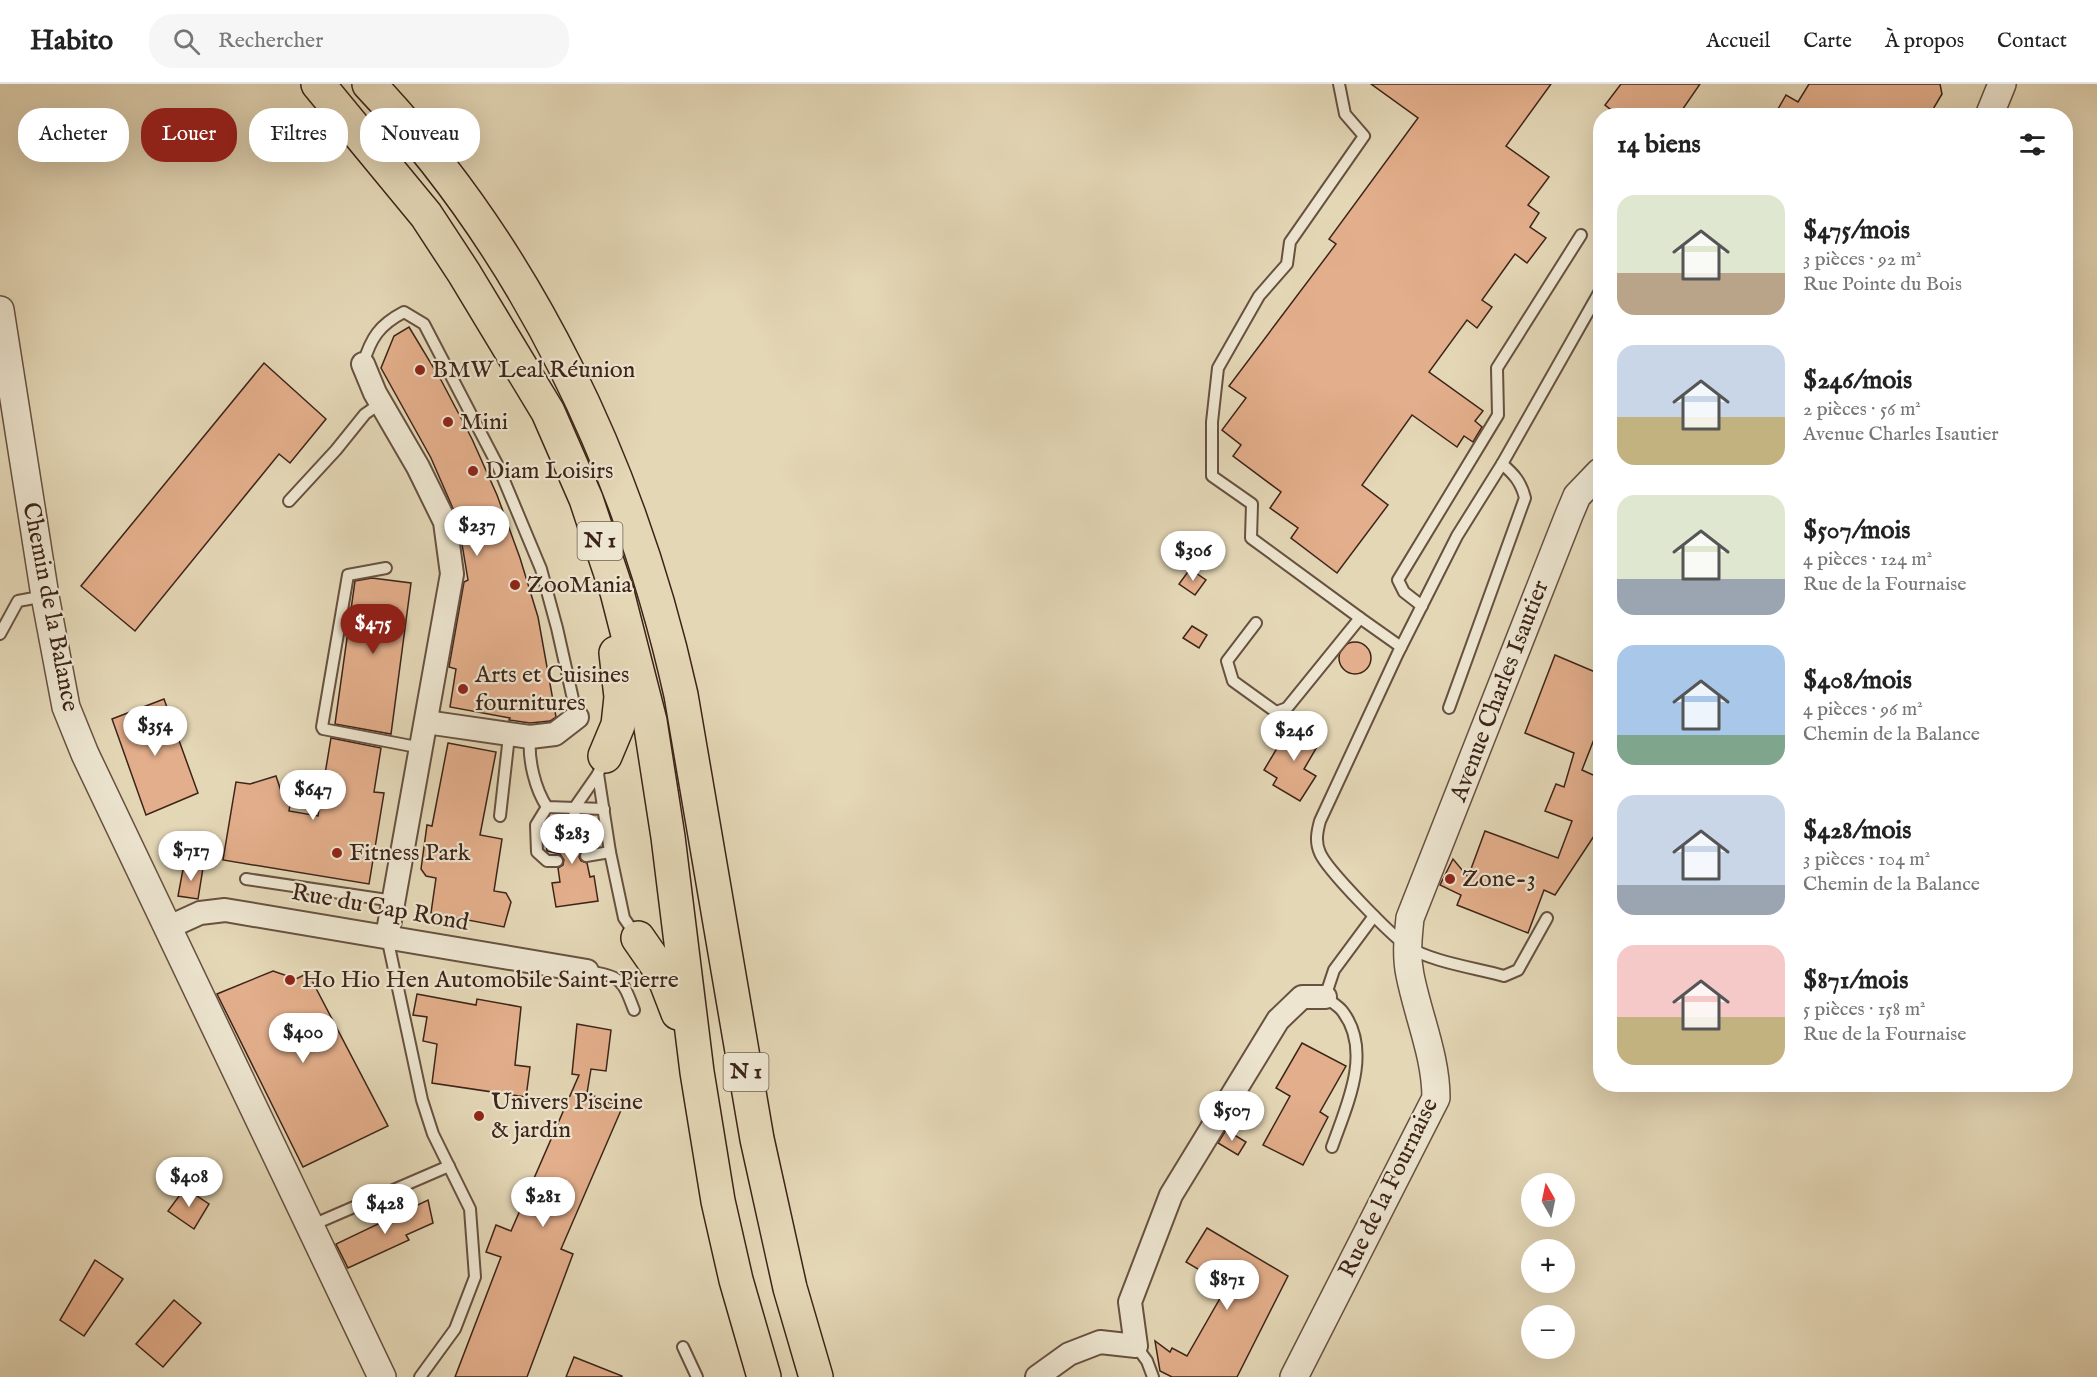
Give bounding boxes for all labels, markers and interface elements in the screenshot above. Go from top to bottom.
search box [149,14,569,68]
text: Habito [30,24,113,59]
icon: search [170,25,203,58]
text: Rechercher [218,27,323,55]
text: Accueil [1706,28,1770,55]
text: Carte [1803,28,1852,55]
text: À propos [1885,28,1964,55]
text: Contact [1997,28,2067,55]
chip: Acheter [18,108,129,162]
chip: Louer [141,108,237,162]
chip: Filtres [249,108,348,162]
chip: Nouveau [360,108,480,162]
text: 14 biens [1617,128,1701,161]
icon: filters [2016,128,2049,161]
text: $475/mois [1803,214,1910,247]
icon: home [1665,219,1737,291]
text: 3 pièces · 92 m² [1803,247,1922,272]
text: Rue Pointe du Bois [1803,272,1962,297]
place label: BMW Leal Réunion [432,355,636,386]
marker: BMW Leal Réunion [413,363,427,377]
text: $246/mois [1803,364,1912,397]
icon: home [1665,369,1737,441]
text: 2 pièces · 56 m² [1803,397,1921,422]
place label: Mini [460,407,508,438]
marker: Mini [441,415,455,429]
text: Avenue Charles Isautier [1803,422,1999,447]
place label: Diam Loisirs [485,456,614,487]
marker: Diam Loisirs [466,464,480,478]
street label: Chemin de la Balance [15,500,85,714]
pin: $237 [441,506,513,557]
text: $237 [458,513,496,538]
text: $507/mois [1803,514,1911,547]
icon: home [1665,519,1737,591]
road number: N 1 [578,522,622,560]
pin: $306 [1157,531,1229,582]
text: $306 [1175,538,1211,563]
text: 4 pièces · 124 m² [1803,547,1932,572]
place label: ZooMania [527,570,632,601]
text: Rue de la Fournaise [1803,572,1967,597]
street label: Avenue Charles Isautier [1443,576,1557,807]
marker: ZooMania [508,578,522,592]
pin: $475 [337,604,409,655]
text: $475 [355,611,391,636]
place label: Arts et Cuisines fournitures [474,660,630,719]
text: $408/mois [1803,664,1912,697]
icon: home [1665,669,1737,741]
marker: Arts et Cuisines fournitures [456,682,470,696]
text: 4 pièces · 96 m² [1803,697,1923,722]
pin: $354 [119,706,191,757]
pin: $246 [1258,711,1330,762]
text: $354 [137,713,173,738]
text: $246 [1275,718,1313,743]
text: Chemin de la Balance [1803,722,1980,747]
pin: $647 [277,770,349,821]
text: $647 [294,777,332,802]
pin: $283 [536,814,608,865]
text: $428/mois [1803,814,1911,847]
icon: home [1665,819,1737,891]
text: $283 [554,821,590,846]
pin: $717 [155,831,227,882]
text: $717 [172,838,210,863]
place label: Fitness Park [349,838,471,869]
marker: Fitness Park [330,846,344,860]
text: 3 pièces · 104 m² [1803,847,1930,872]
place label: Zone-3 [1462,864,1536,895]
marker: Zone-3 [1443,872,1457,886]
text: Chemin de la Balance [1803,872,1980,897]
street label: Rue du Cap Rond [289,877,471,939]
text: $871/mois [1803,964,1908,997]
place label: Ho Hio Hen Automobile Saint-Pierre [302,965,679,996]
icon: home [1665,969,1737,1041]
marker: Ho Hio Hen Automobile Saint-Pierre [283,973,297,987]
text: 5 pièces · 158 m² [1803,997,1926,1022]
pin: $400 [267,1013,339,1064]
text: $400 [283,1020,323,1045]
text: Rue de la Fournaise [1803,1022,1967,1047]
road number: N 1 [724,1053,768,1091]
place label: Univers Piscine & jardin [491,1087,643,1146]
pin: $507 [1196,1091,1268,1142]
street label: Rue de la Fournaise [1332,1093,1446,1283]
text: $507 [1213,1098,1251,1123]
marker: Univers Piscine & jardin [472,1109,486,1123]
pin: $408 [153,1157,225,1208]
text: $408 [170,1164,208,1189]
north arrow [1521,1173,1575,1227]
map controls [1521,1173,1575,1359]
pin: $281 [507,1177,579,1228]
pin: $428 [349,1184,421,1235]
text: $281 [525,1184,561,1209]
text: $428 [366,1191,404,1216]
button: + [1521,1239,1575,1293]
pin: $871 [1191,1260,1263,1311]
text: $871 [1209,1267,1245,1292]
button: − [1521,1305,1575,1359]

